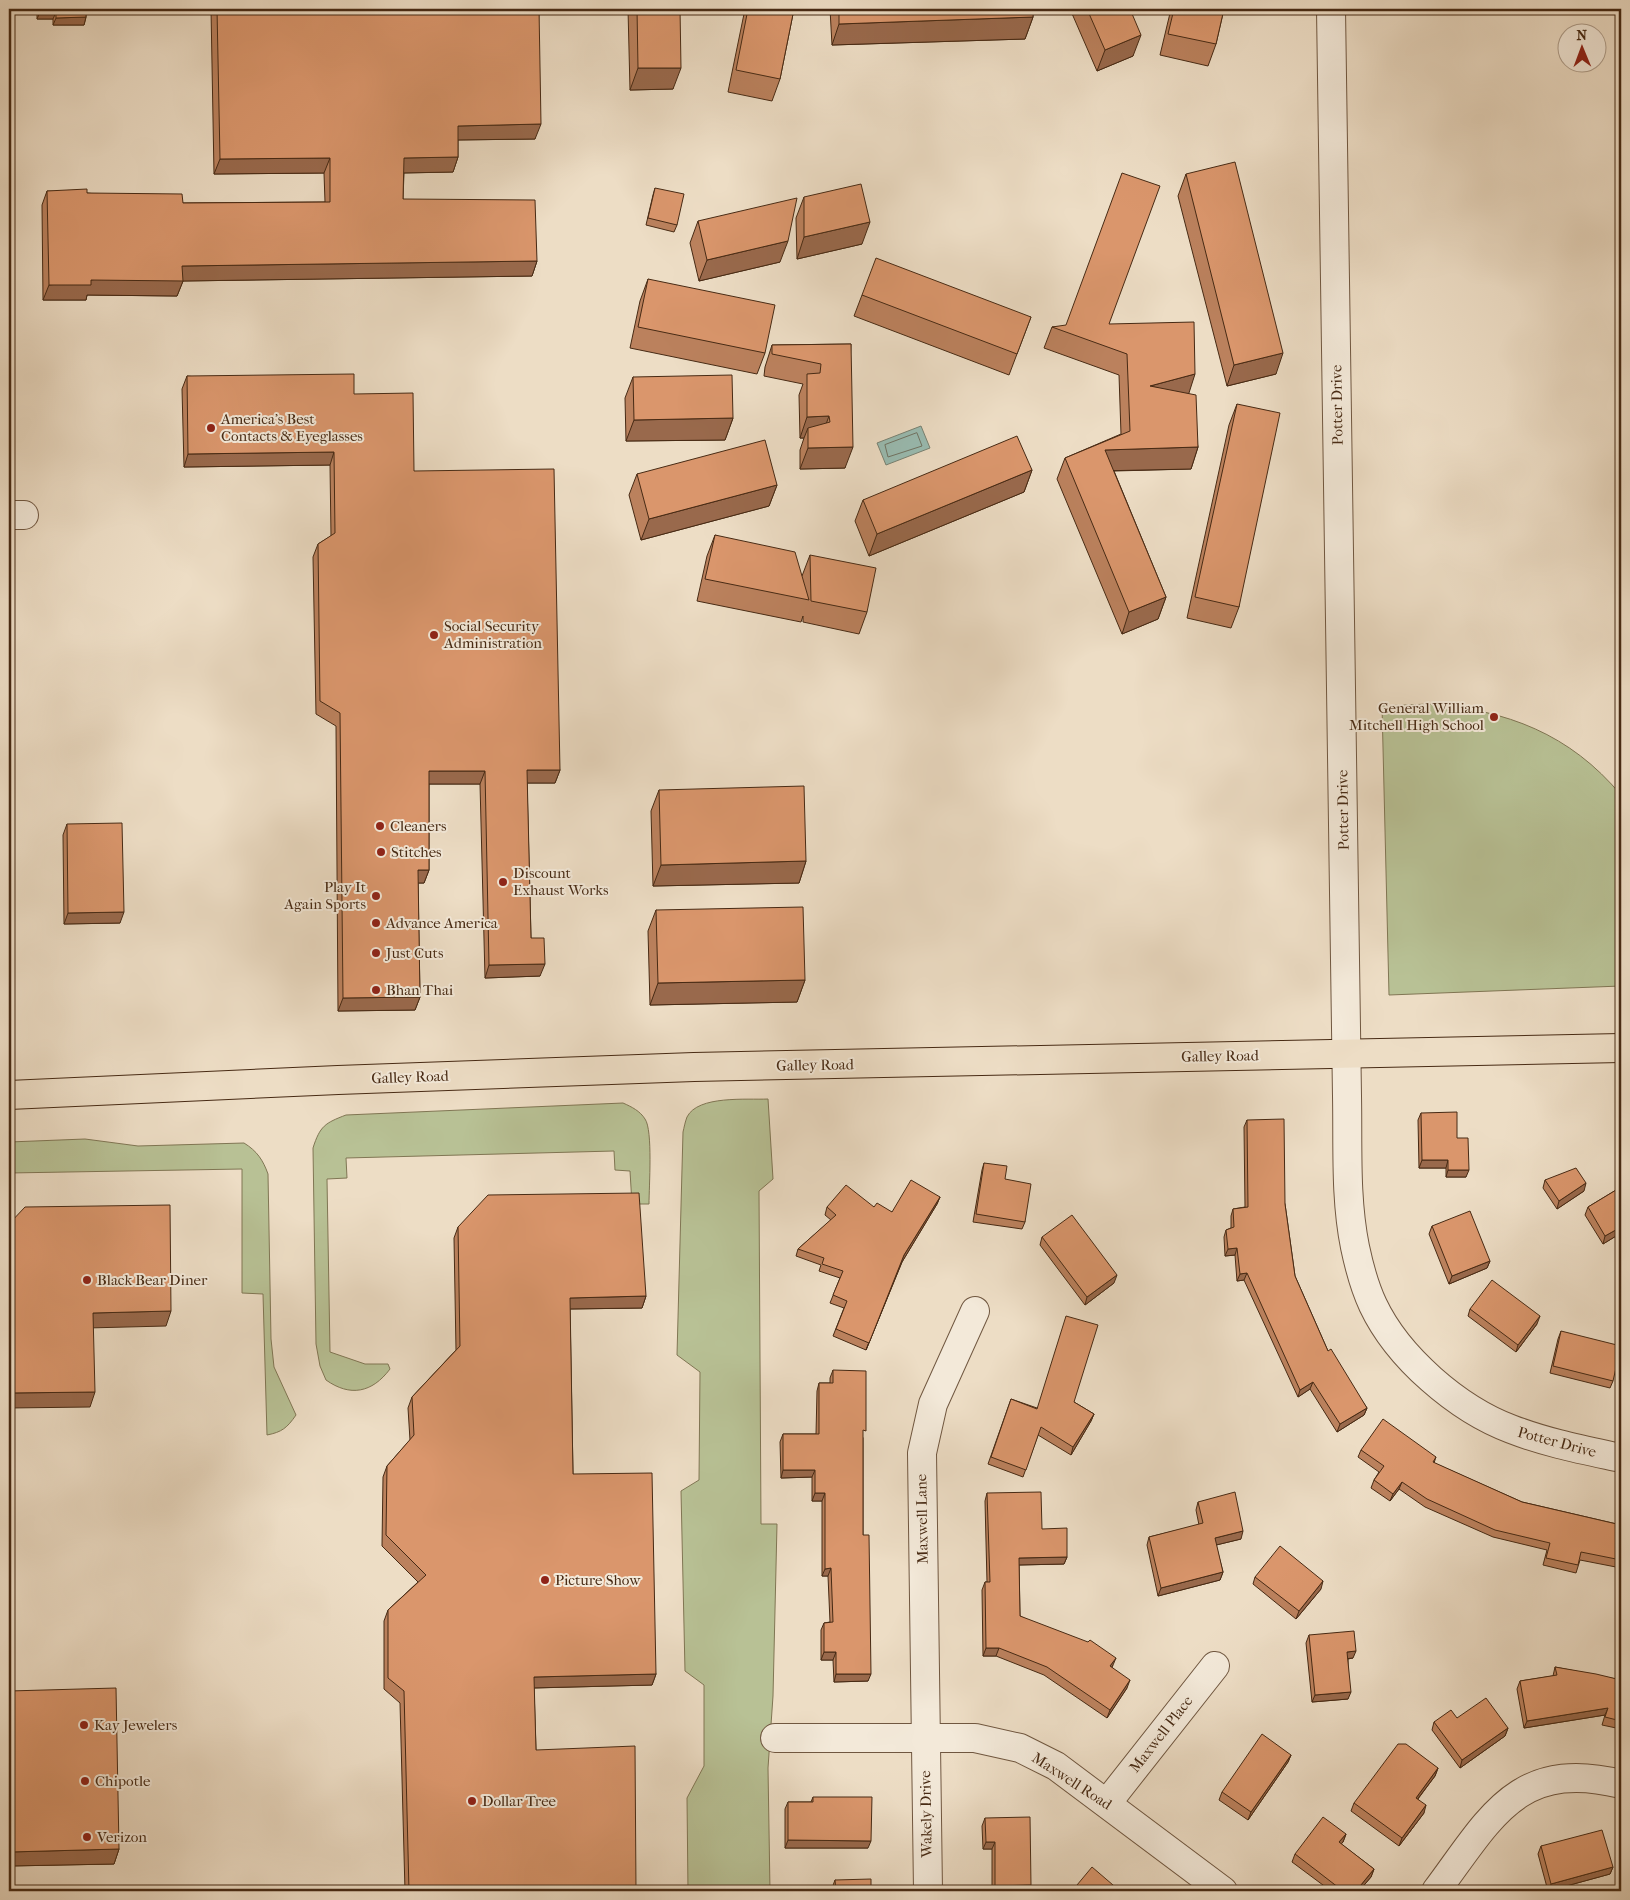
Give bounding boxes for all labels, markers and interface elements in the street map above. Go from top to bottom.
north arrow [1558,22,1608,72]
text: N [1576,27,1588,44]
street label: Potter Drive [1327,364,1347,445]
place label: America's Best Contacts & Eyeglasses [220,410,363,445]
marker: America's Best Contacts & Eyeglasses [205,422,217,434]
place label: Social Security Administration [443,617,542,652]
marker: Social Security Administration [428,629,440,641]
place label: General William Mitchell High School [1349,699,1485,734]
marker: General William Mitchell High School [1488,711,1500,723]
street label: Potter Drive [1333,769,1353,850]
place label: Cleaners [390,817,447,835]
marker: Cleaners [374,820,386,832]
place label: Stitches [391,843,442,861]
marker: Stitches [375,846,387,858]
place label: Discount Exhaust Works [513,864,609,899]
marker: Discount Exhaust Works [497,876,509,888]
place label: Play It Again Sports [283,878,367,913]
marker: Play It Again Sports [370,890,382,902]
place label: Advance America [385,914,499,932]
marker: Advance America [370,917,382,929]
place label: Just Cuts [385,944,444,962]
marker: Just Cuts [370,947,382,959]
place label: Bhan Thai [386,981,454,999]
marker: Bhan Thai [370,984,382,996]
street label: Galley Road [1181,1046,1260,1066]
street label: Galley Road [776,1055,855,1075]
street label: Galley Road [371,1067,450,1087]
place label: Black Bear Diner [97,1271,208,1289]
marker: Black Bear Diner [81,1274,93,1286]
street label: Potter Drive [1516,1423,1599,1461]
street label: Maxwell Lane [912,1473,932,1564]
place label: Picture Show [555,1571,641,1589]
marker: Picture Show [539,1574,551,1586]
street label: Maxwell Place [1125,1692,1197,1776]
place label: Kay Jewelers [94,1716,178,1734]
marker: Kay Jewelers [78,1719,90,1731]
street label: Maxwell Road [1029,1748,1116,1814]
street label: Wakely Drive [916,1770,936,1859]
place label: Chipotle [95,1772,151,1790]
marker: Chipotle [79,1775,91,1787]
place label: Dollar Tree [482,1792,557,1810]
marker: Dollar Tree [466,1795,478,1807]
place label: Verizon [96,1828,147,1846]
marker: Verizon [81,1831,93,1843]

